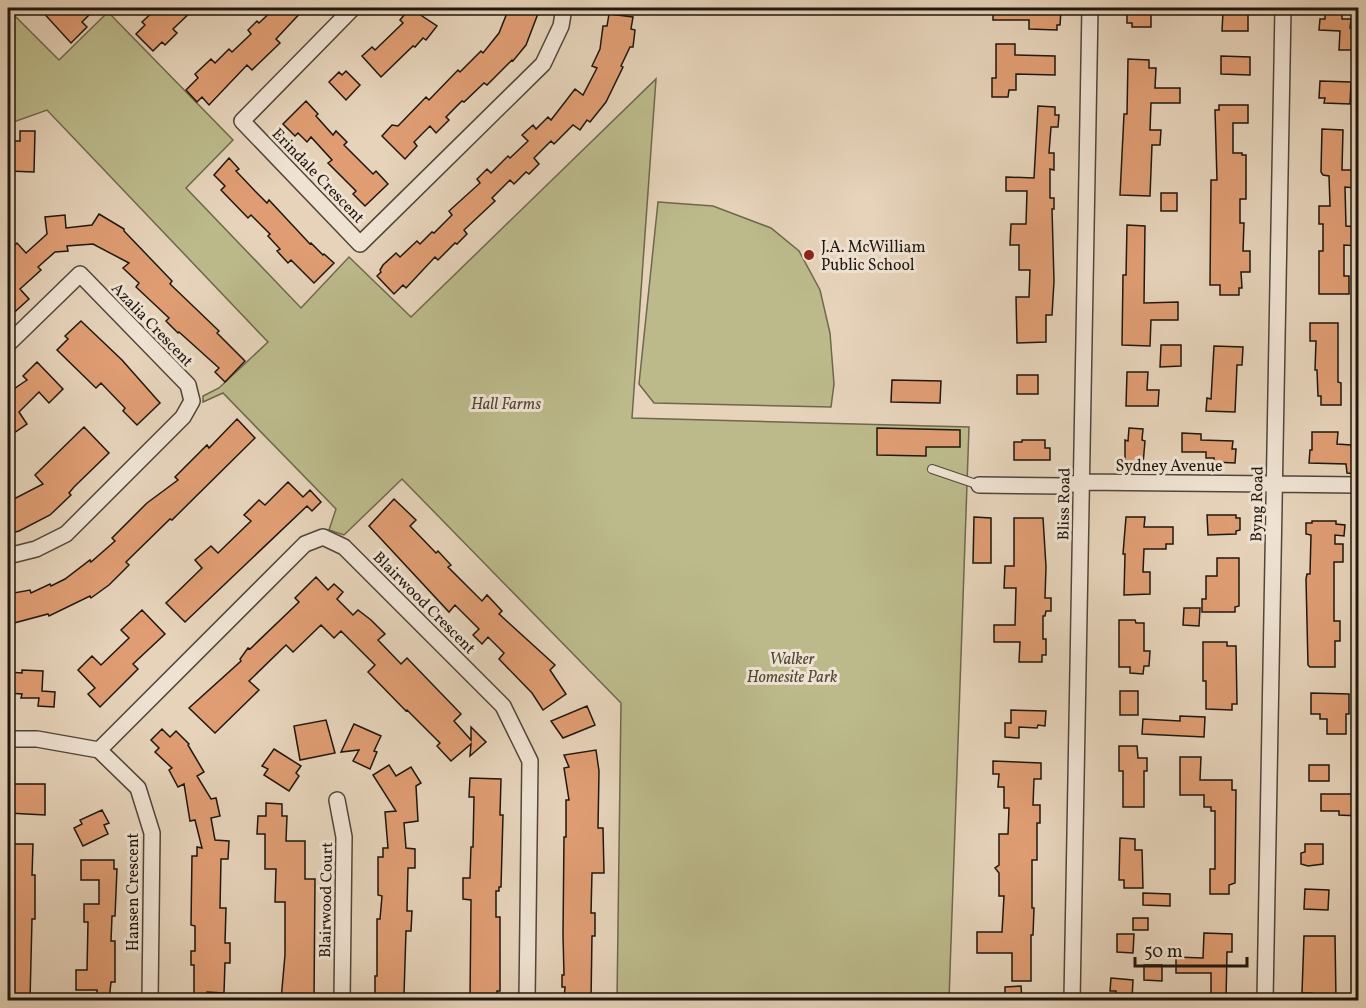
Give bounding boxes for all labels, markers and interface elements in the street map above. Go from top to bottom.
street label: Erindale Crescent [266,124,369,229]
place label: J.A. McWilliam Public School [821,237,926,277]
marker: J.A. McWilliam Public School [802,248,816,262]
street label: Azalia Crescent [106,278,198,373]
park label: Hall Farms [471,394,541,416]
street label: Sydney Avenue [1115,456,1223,478]
street label: Byng Road [1246,466,1270,542]
street label: Bliss Road [1053,468,1077,541]
street label: Blairwood Crescent [367,547,480,660]
park label: Walker Homesite Park [747,649,838,689]
street label: Hansen Crescent [123,833,145,951]
street label: Blairwood Court [315,841,339,958]
scale bar [1135,930,1248,968]
text: 50 m [1144,940,1183,965]

